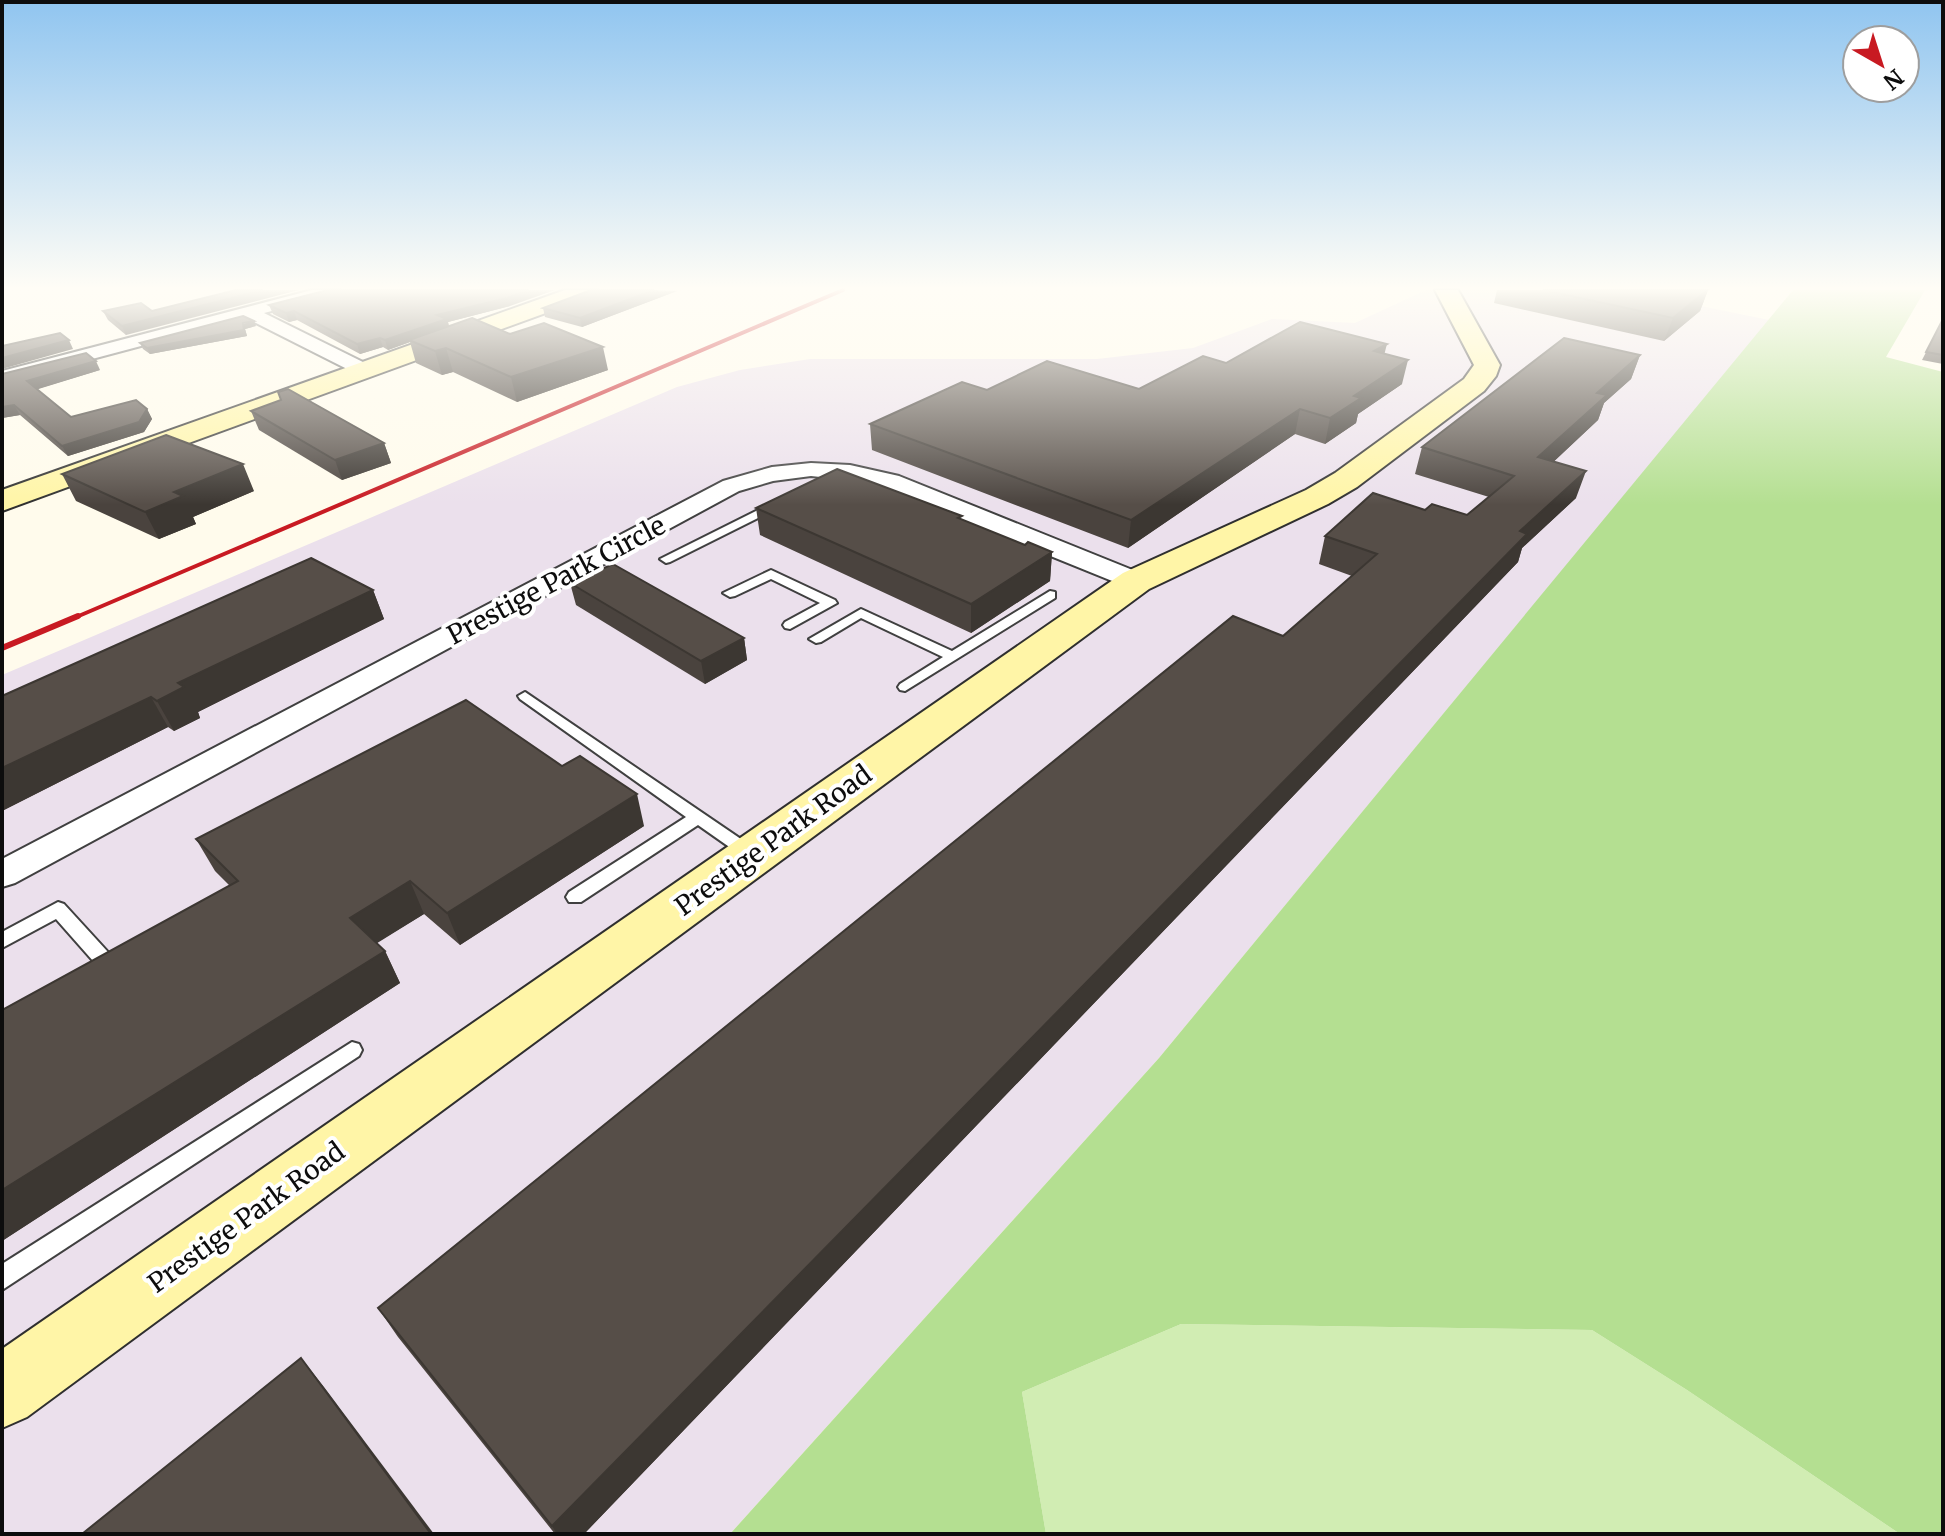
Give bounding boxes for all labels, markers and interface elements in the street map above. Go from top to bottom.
north arrow [1841,24,1921,104]
text: N [1878,63,1909,96]
street label: Prestige Park Circle [441,508,671,652]
street label: Prestige Park Road [668,757,878,922]
street label: Prestige Park Road [141,1134,351,1299]

